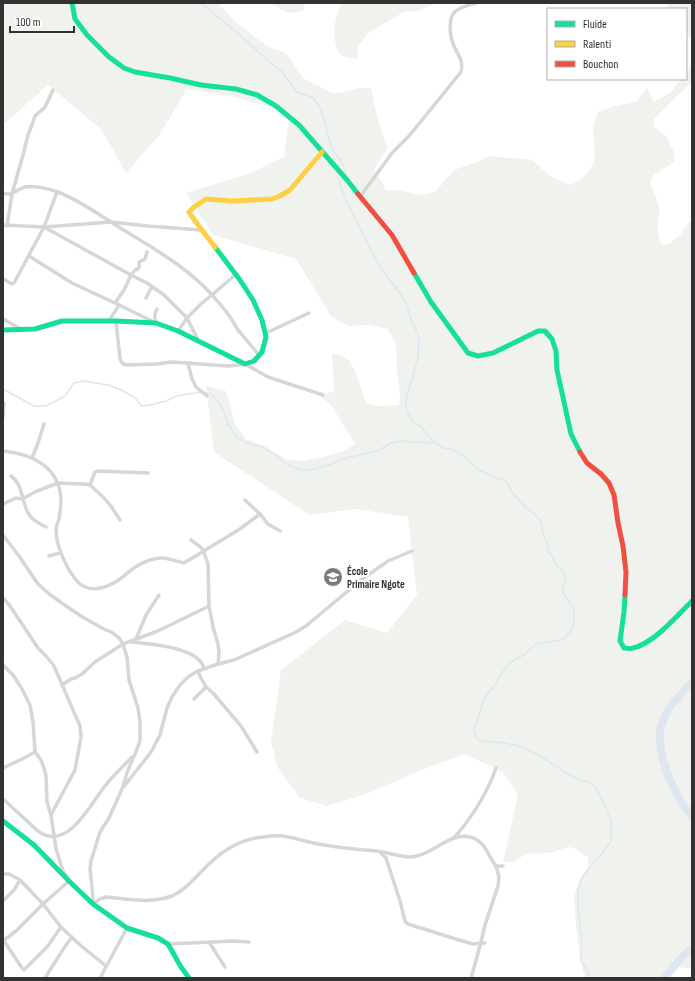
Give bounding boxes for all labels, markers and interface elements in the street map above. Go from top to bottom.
scale bar [10,8,74,34]
legend [547,8,687,80]
text: 100 m [16,15,41,30]
text: Fluide [583,17,607,32]
text: Ralenti [583,37,611,52]
text: Bouchon [583,57,618,72]
place label: École Primaire Ngote [347,565,405,591]
school or university icon: École Primaire Ngote [322,566,344,588]

